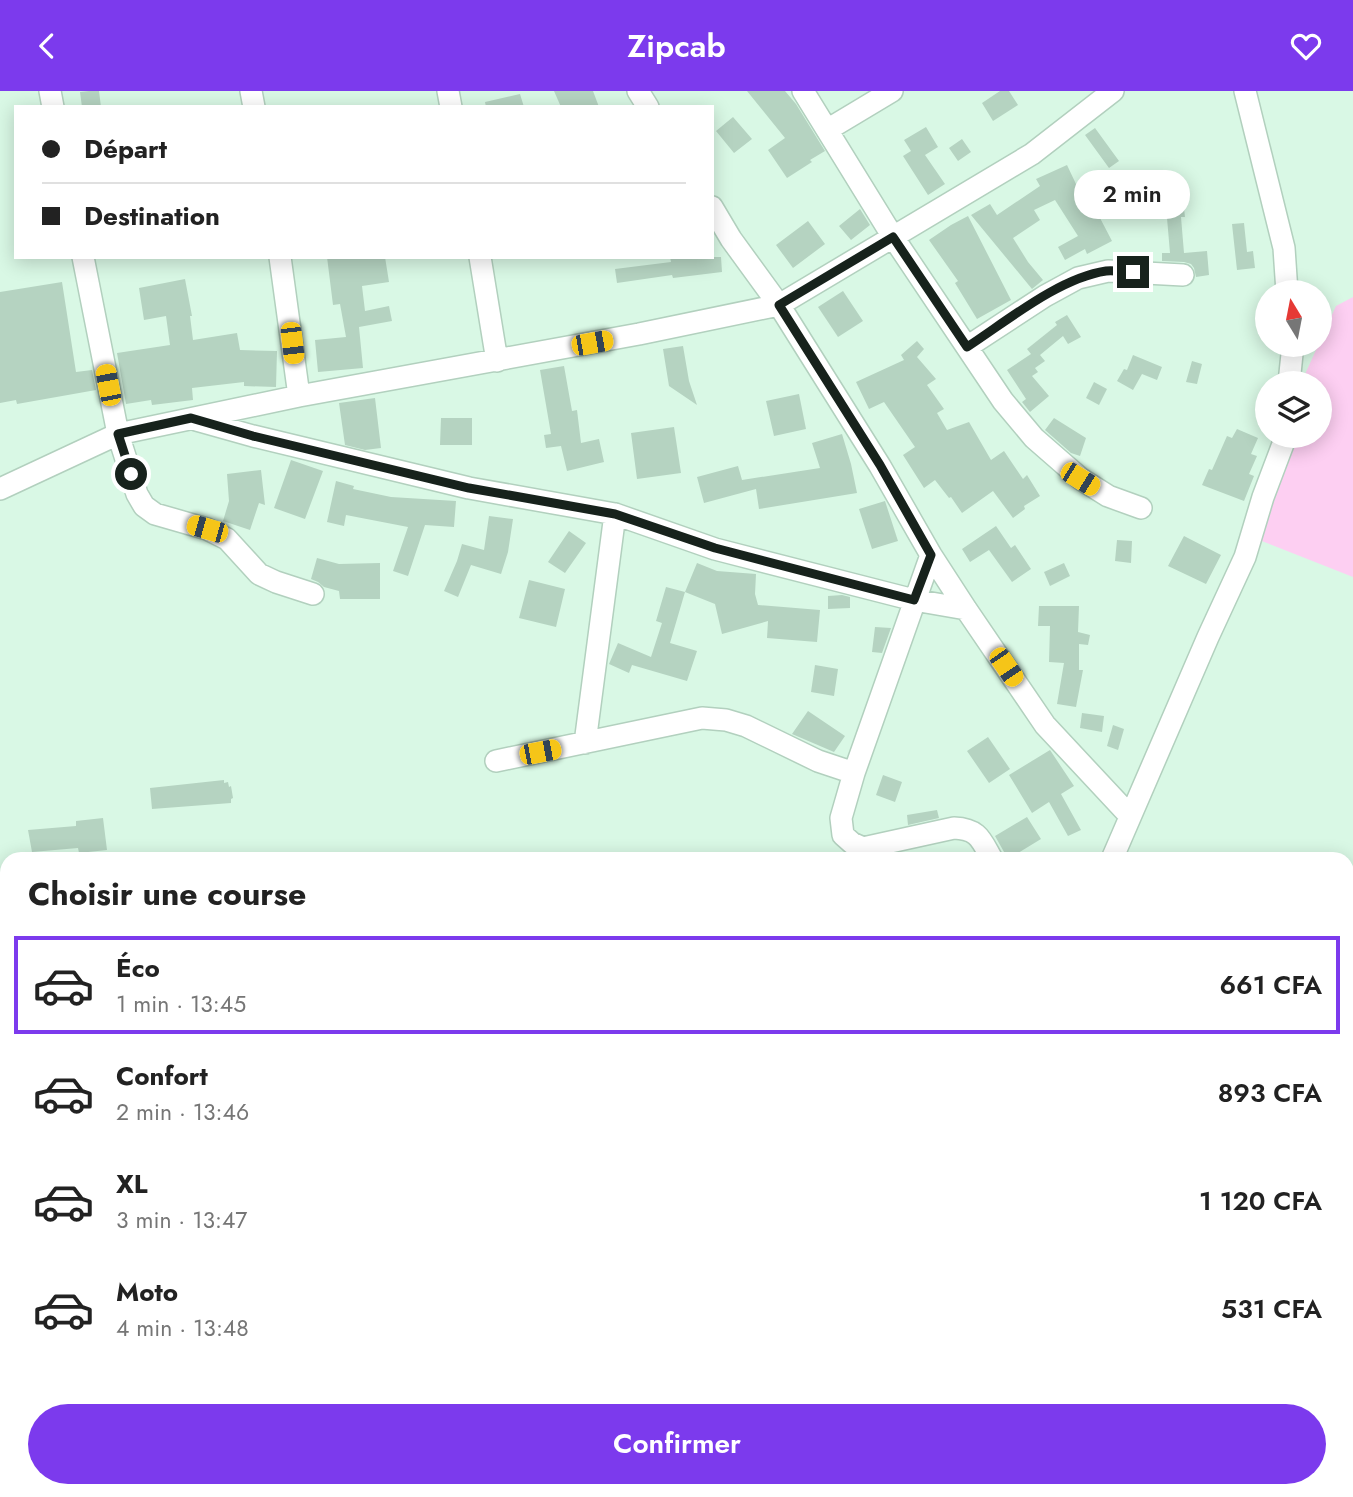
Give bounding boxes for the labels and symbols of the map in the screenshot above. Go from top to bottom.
callout: 2 min [1075,171,1191,219]
route end [1117,256,1149,288]
north arrow [1255,280,1332,357]
car [280,321,305,365]
car [570,329,615,357]
car [94,362,123,408]
route start [115,458,147,490]
car [1057,459,1104,499]
car [184,513,231,545]
car [986,644,1027,690]
car [518,738,563,766]

